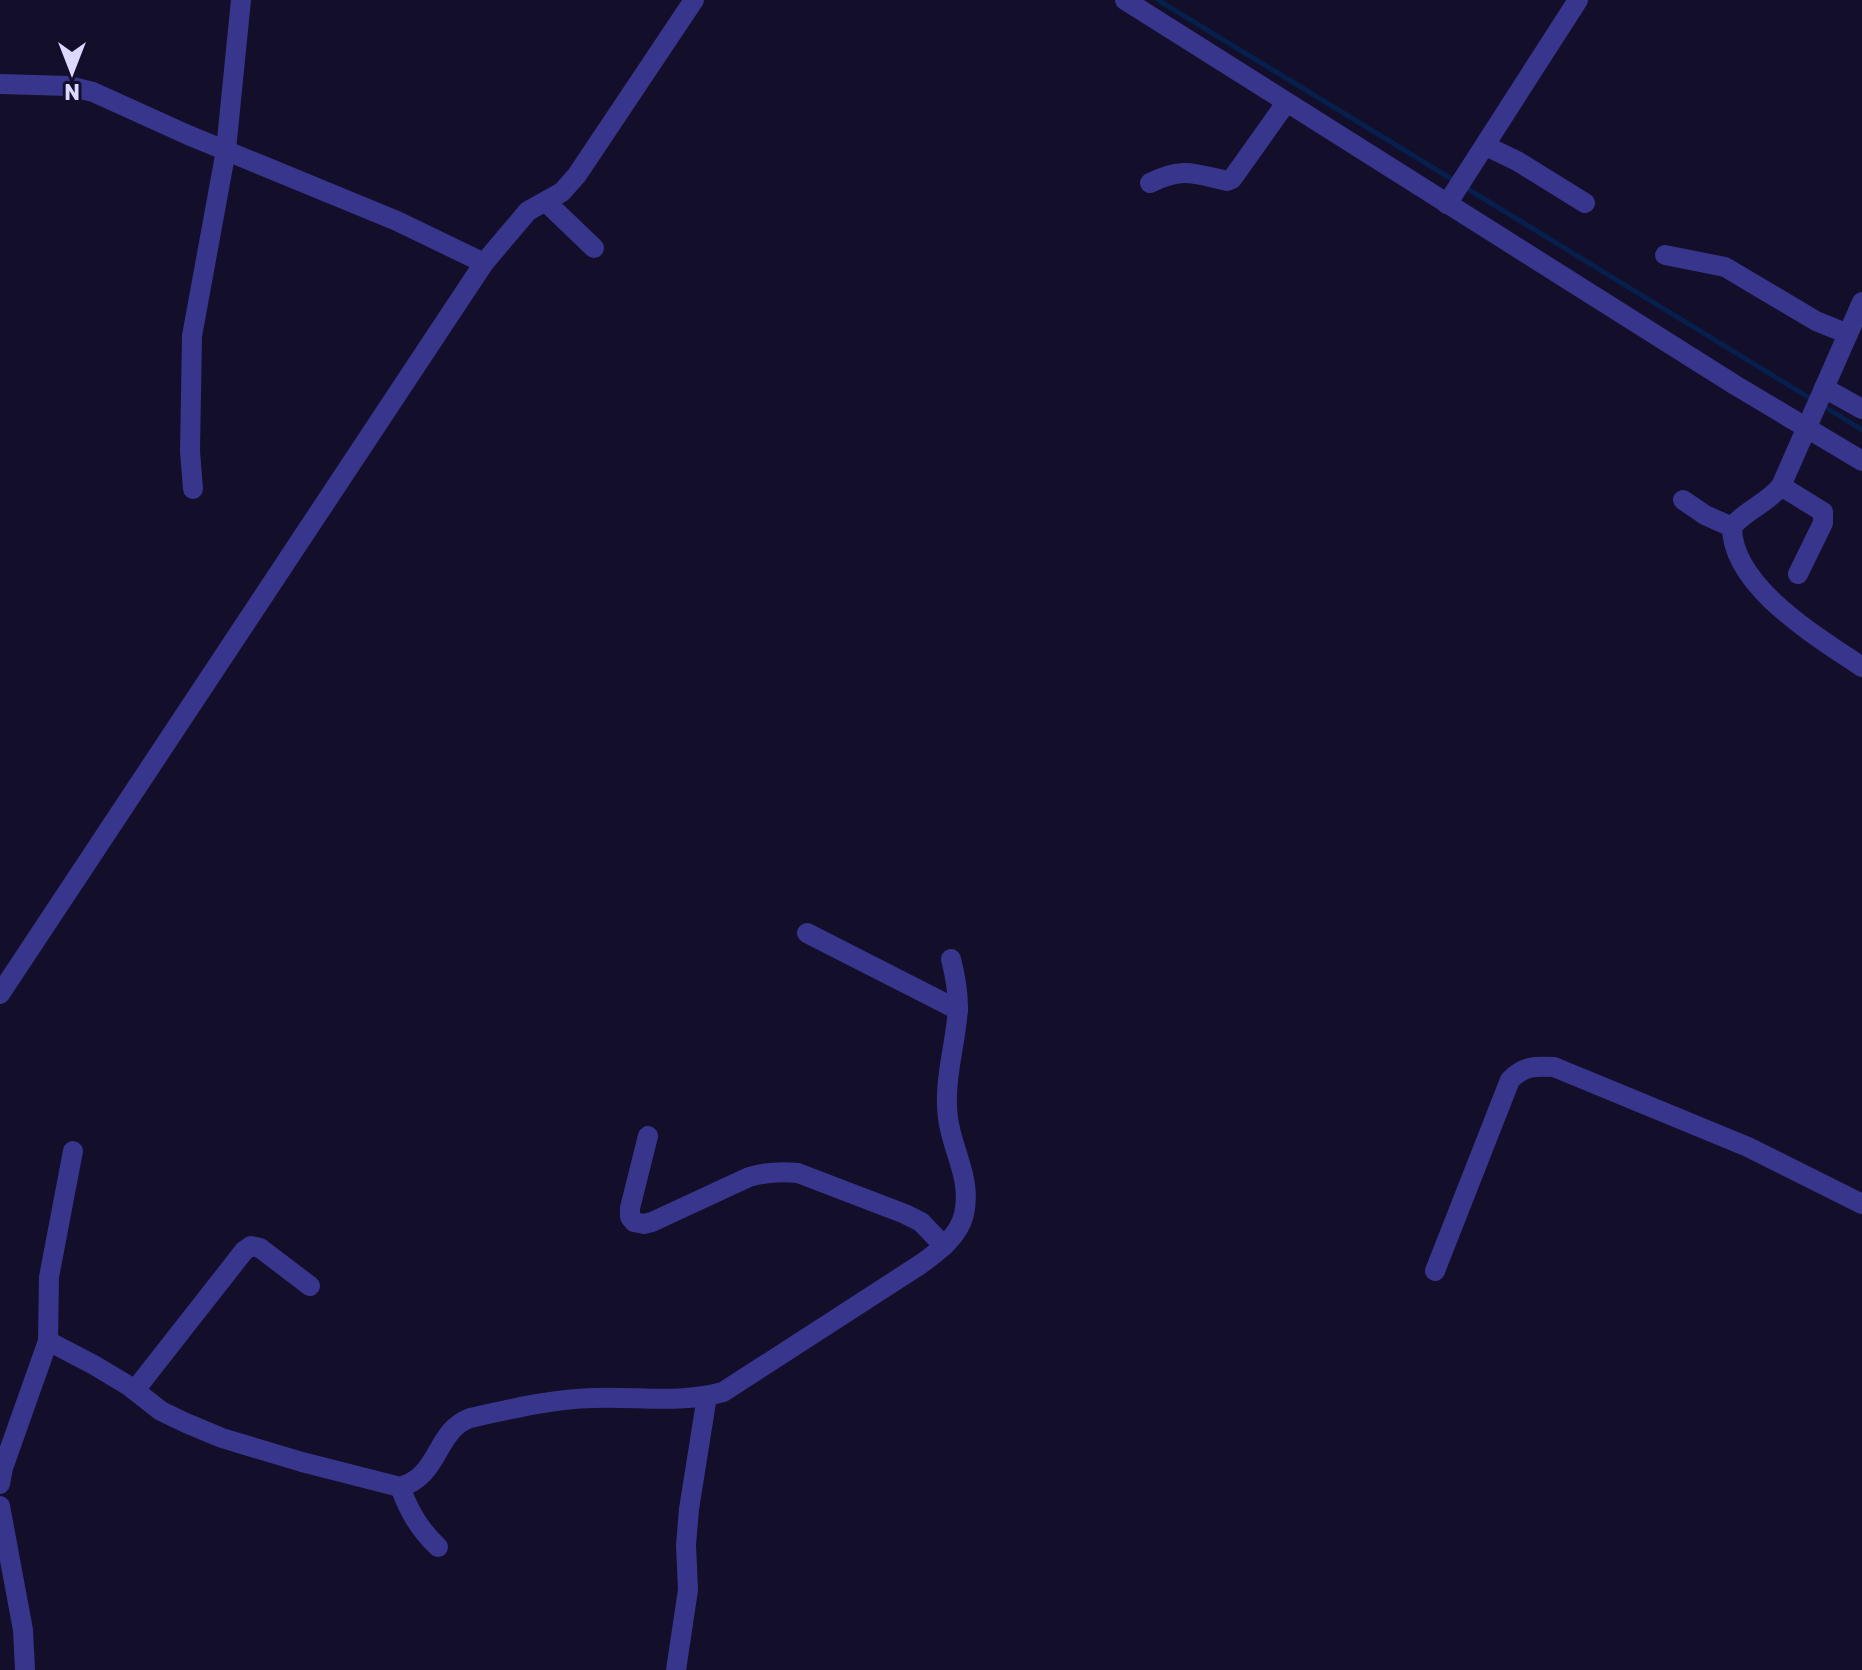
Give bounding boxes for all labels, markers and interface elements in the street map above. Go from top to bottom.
north arrow [32,32,112,112]
text: N [64,78,80,105]

